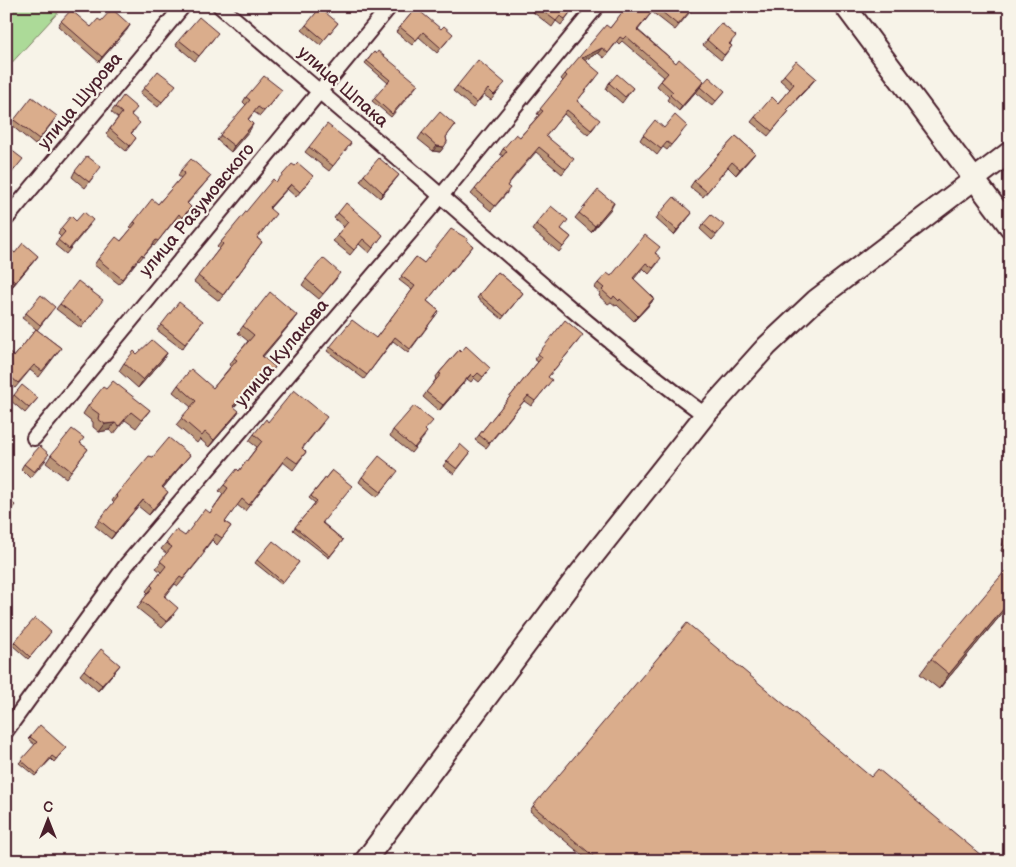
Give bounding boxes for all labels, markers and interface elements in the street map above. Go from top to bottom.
street label: улица Шпака [293,42,393,132]
street label: улица Шурова [33,48,127,154]
street label: улица Разумовского [135,139,259,281]
street label: улица Кулакова [231,295,333,411]
north arrow [22,794,72,844]
text: С [43,799,53,816]

